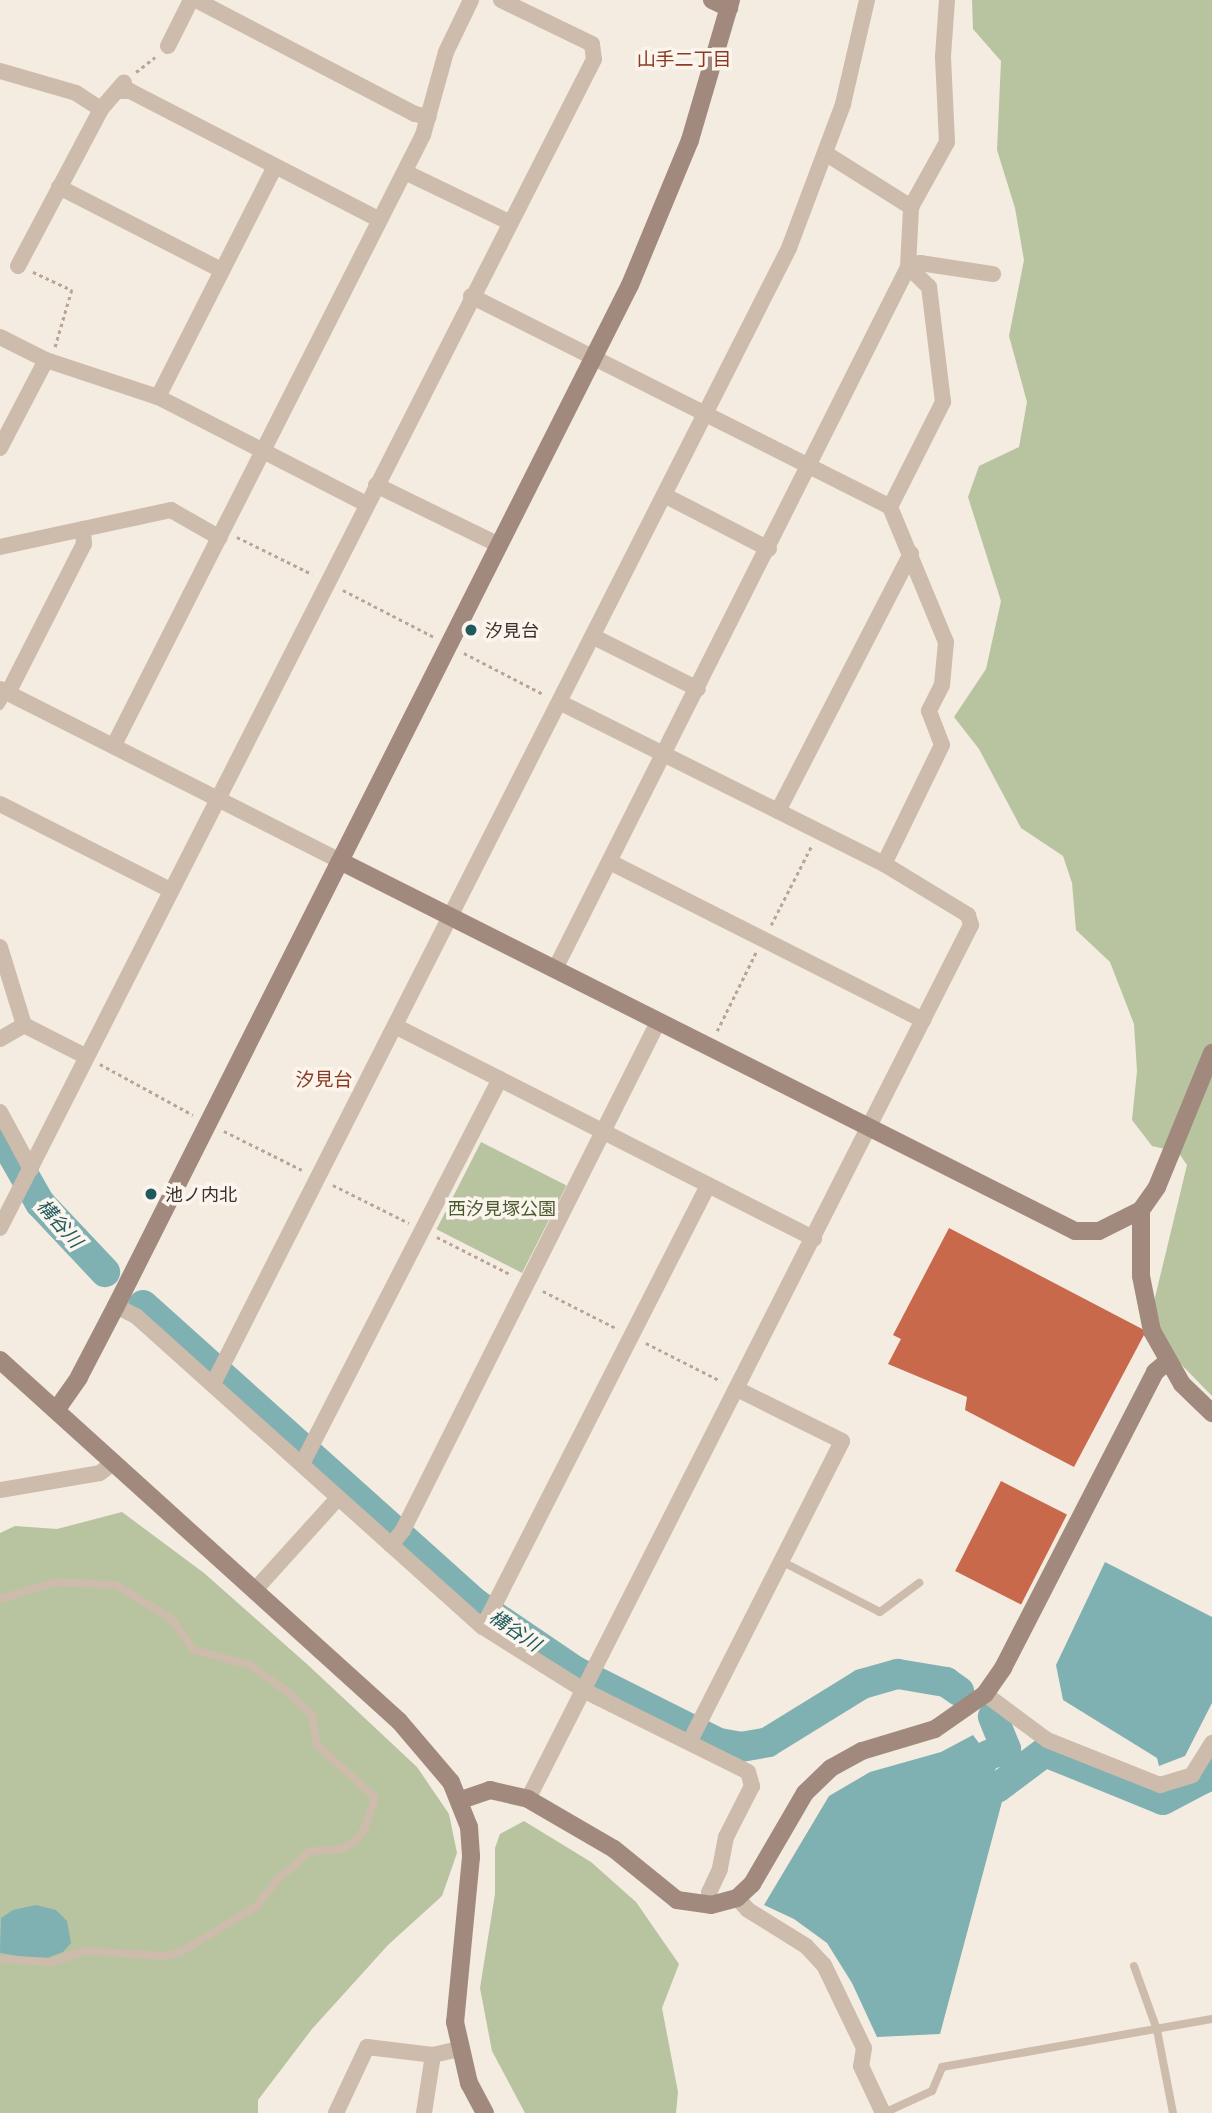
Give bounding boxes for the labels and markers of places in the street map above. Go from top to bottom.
place label: 汐見台 [485,619,539,641]
marker: 汐見台 [463,622,479,638]
place label: 池ノ内北 [165,1183,237,1205]
marker: 池ノ内北 [143,1186,159,1202]

